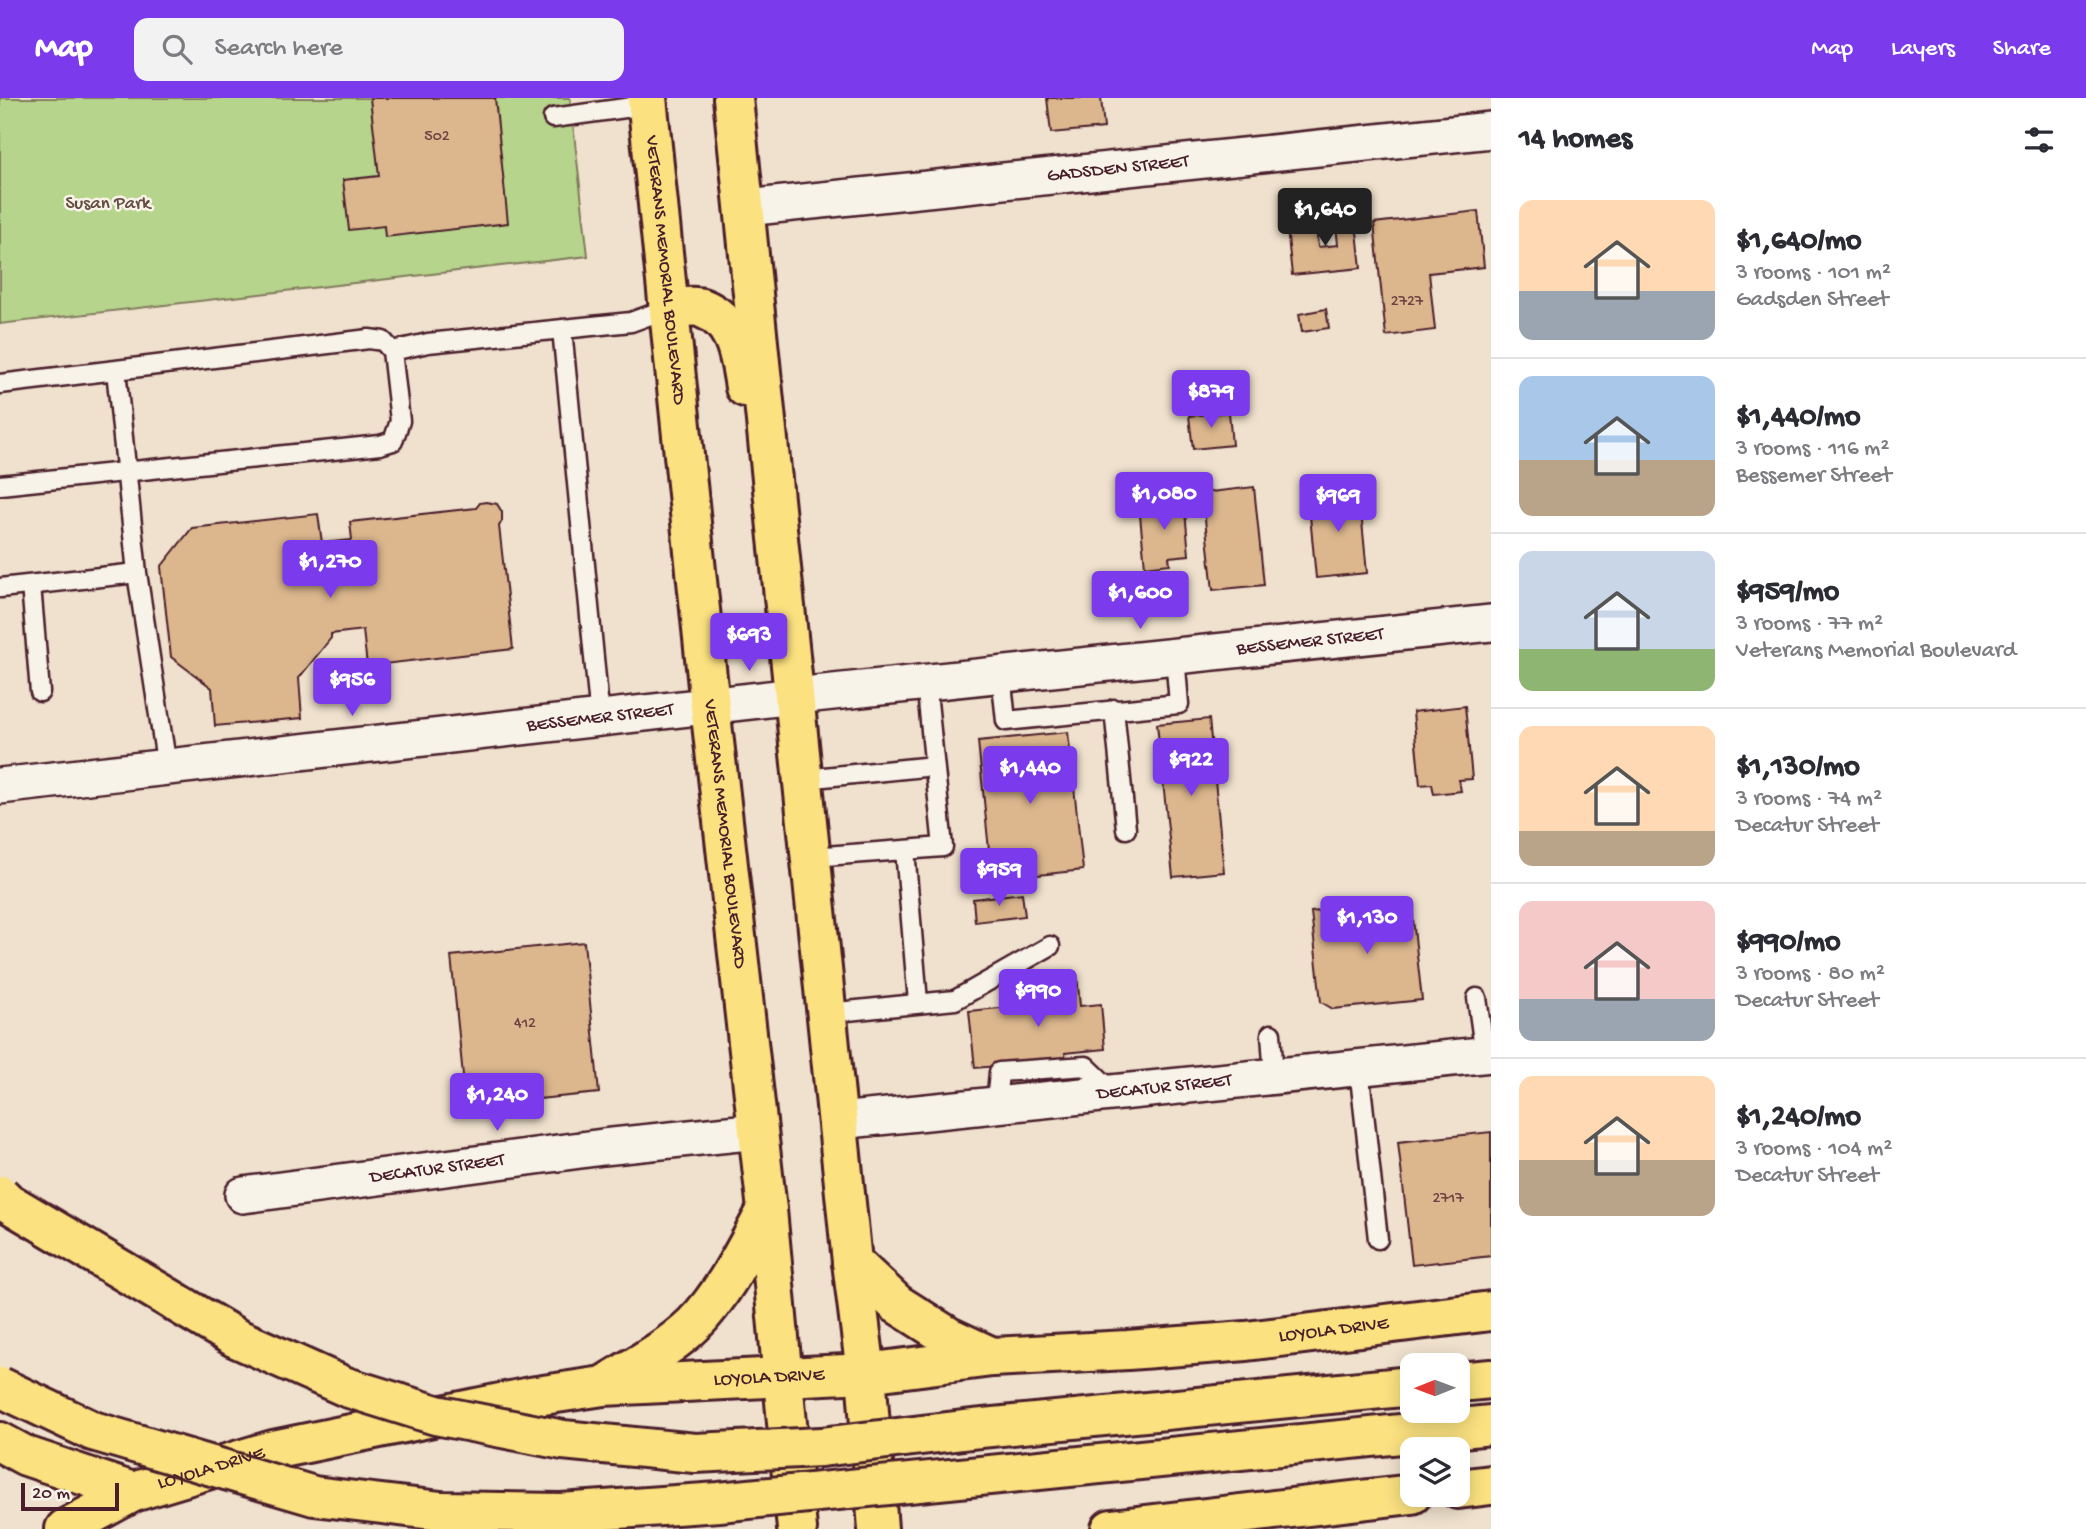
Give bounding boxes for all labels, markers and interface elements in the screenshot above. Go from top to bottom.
search box [134,18,624,81]
text: Map [35,30,92,68]
icon: search [158,30,196,68]
text: Search here [214,34,343,65]
text: Map [1811,35,1853,64]
text: Layers [1891,35,1955,64]
text: Share [1993,35,2051,64]
icon: filters [2020,121,2058,159]
text: 14 homes [1519,123,1632,158]
house number: 502 [424,128,450,147]
street label: VETERANS MEMORIAL BOULEVARD [639,133,690,406]
street label: GADSDEN STREET [1046,150,1191,188]
pin: $1,640 [1268,188,1382,248]
park label: Susan Park [65,193,152,216]
text: $1,640 [1294,197,1356,224]
text: $1,640/mo [1736,225,1862,260]
icon: home [1575,228,1659,312]
text: 3 rooms · 101 m² [1736,260,1891,287]
text: Gadsden Street [1736,287,1888,314]
house number: 2727 [1391,293,1424,312]
pin: $879 [1170,370,1252,430]
text: $879 [1188,379,1234,406]
text: $1,440/mo [1736,401,1861,436]
icon: home [1575,404,1659,488]
text: 3 rooms · 116 m² [1736,436,1889,463]
text: Bessemer Street [1736,463,1892,490]
pin: $1,080 [1107,472,1221,532]
pin: $969 [1297,474,1379,534]
text: $1,080 [1131,481,1197,508]
text: $969 [1315,483,1361,510]
pin: $1,270 [273,540,387,600]
text: $1,270 [298,549,362,576]
pin: $1,600 [1083,572,1197,631]
text: $959/mo [1736,576,1839,611]
icon: home [1575,579,1659,663]
text: $1,600 [1108,580,1172,607]
text: 3 rooms · 77 m² [1736,611,1883,638]
pin: $693 [708,614,790,673]
text: $693 [726,622,772,649]
street label: BESSEMER STREET [1234,623,1385,661]
text: Veterans Memorial Boulevard [1736,638,2016,665]
pin: $956 [311,658,393,718]
text: $956 [329,667,375,694]
street label: VETERANS MEMORIAL BOULEVARD [698,697,751,970]
street label: BESSEMER STREET [525,698,676,738]
pin: $922 [1150,738,1232,798]
pin: $1,440 [973,746,1087,806]
text: $922 [1169,747,1213,774]
text: $1,130/mo [1736,751,1860,786]
icon: home [1575,754,1659,838]
text: $1,440 [999,755,1061,782]
text: 3 rooms · 74 m² [1736,786,1882,813]
text: Decatur Street [1736,813,1879,840]
pin: $959 [958,848,1040,908]
text: $959 [976,857,1022,884]
pin: $1,130 [1310,896,1424,956]
text: $1,130 [1336,905,1398,932]
text: $990/mo [1736,926,1841,961]
icon: home [1575,929,1659,1013]
text: 3 rooms · 80 m² [1736,961,1885,988]
pin: $990 [997,970,1079,1029]
text: $990 [1015,978,1061,1005]
text: Decatur Street [1736,988,1879,1015]
house number: 412 [514,1015,536,1034]
street label: DECATUR STREET [1094,1069,1234,1106]
pin: $1,240 [440,1074,554,1133]
text: $1,240 [466,1082,528,1109]
text: $1,240/mo [1736,1101,1861,1136]
icon: home [1575,1104,1659,1188]
text: 3 rooms · 104 m² [1736,1136,1892,1163]
street label: DECATUR STREET [367,1149,507,1190]
text: Decatur Street [1736,1163,1879,1190]
house number: 2717 [1433,1190,1464,1209]
street label: LOYOLA DRIVE [1277,1312,1391,1348]
north arrow [1400,1353,1470,1423]
map controls [1400,1353,1470,1507]
street label: LOYOLA DRIVE [713,1364,826,1392]
button: layers [1400,1437,1470,1507]
street label: LOYOLA DRIVE [155,1441,269,1495]
scale bar [21,1480,119,1512]
text: 20 m [32,1483,70,1506]

